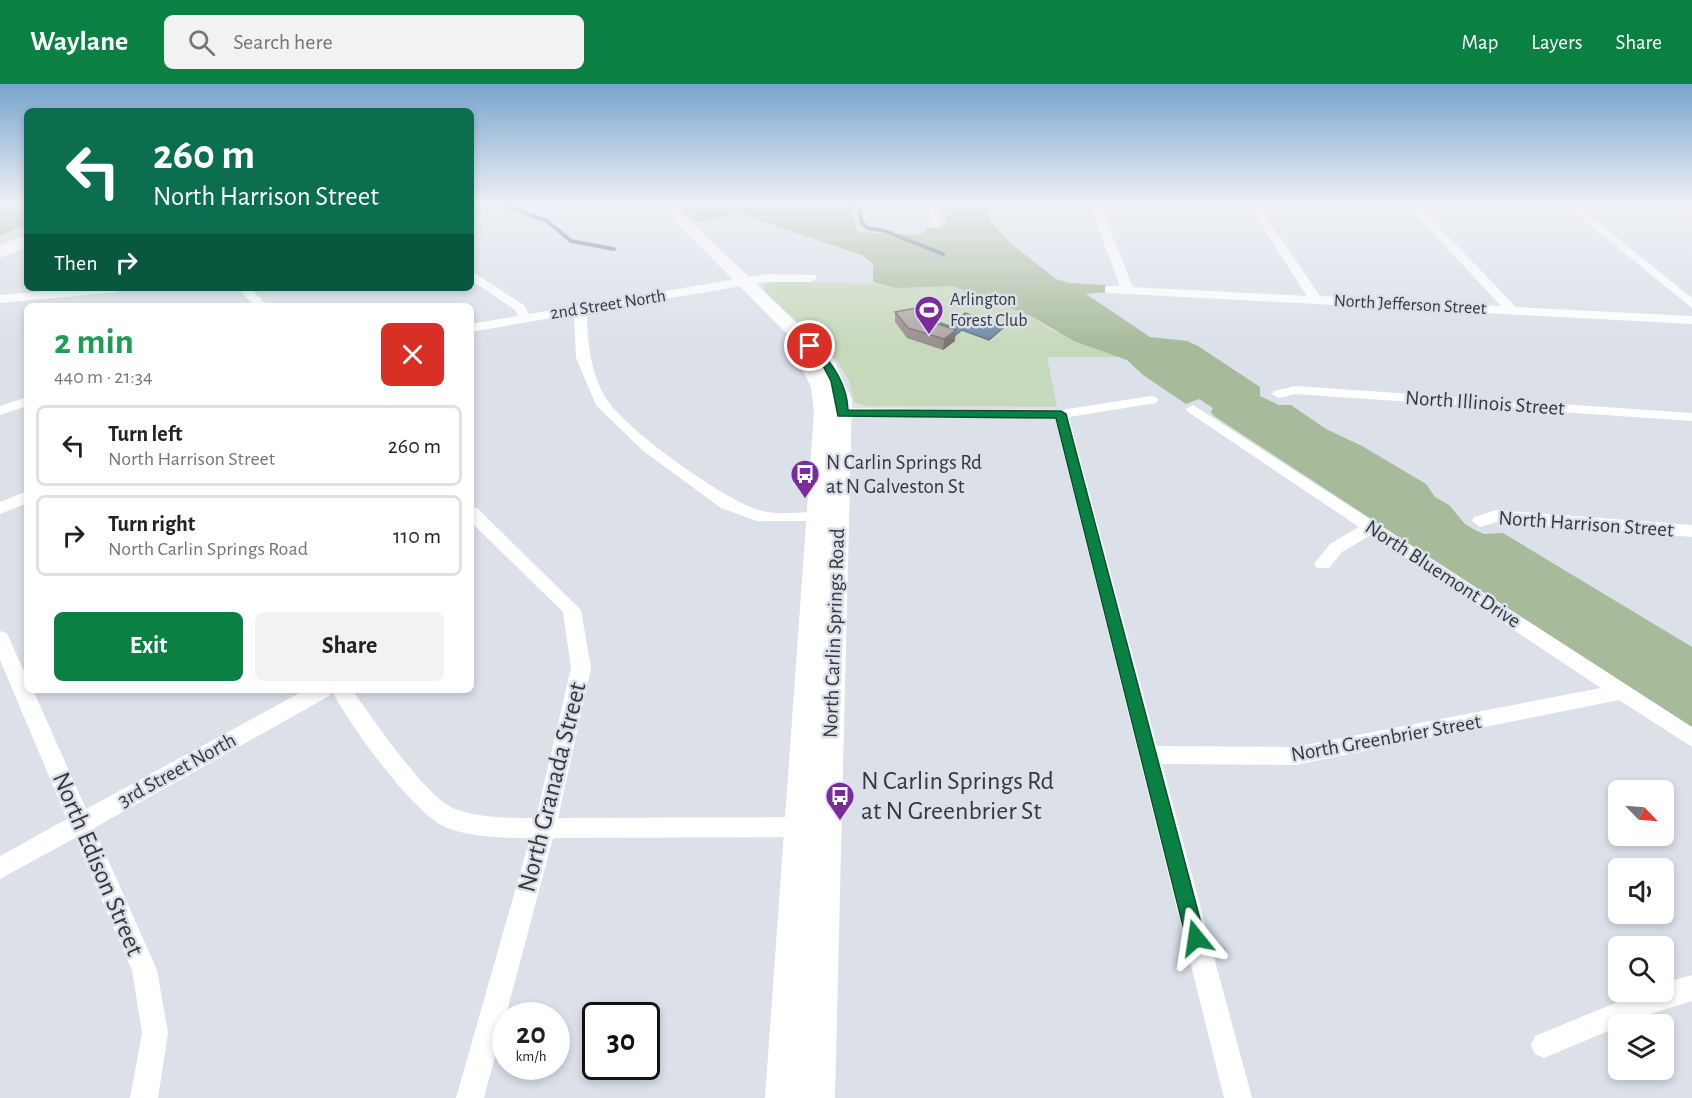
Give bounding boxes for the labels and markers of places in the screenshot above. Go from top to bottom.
place label: Arlington Forest Club [950,291,1028,330]
sports icon: Arlington Forest Club [913,294,945,336]
pin [784,320,835,371]
place label: N Carlin Springs Rd at N Galveston St [826,452,982,497]
bus stop icon: N Carlin Springs Rd at N Galveston St [789,458,821,500]
place label: N Carlin Springs Rd at N Greenbrier St [861,768,1054,824]
bus stop icon: N Carlin Springs Rd at N Greenbrier St [824,780,856,822]

